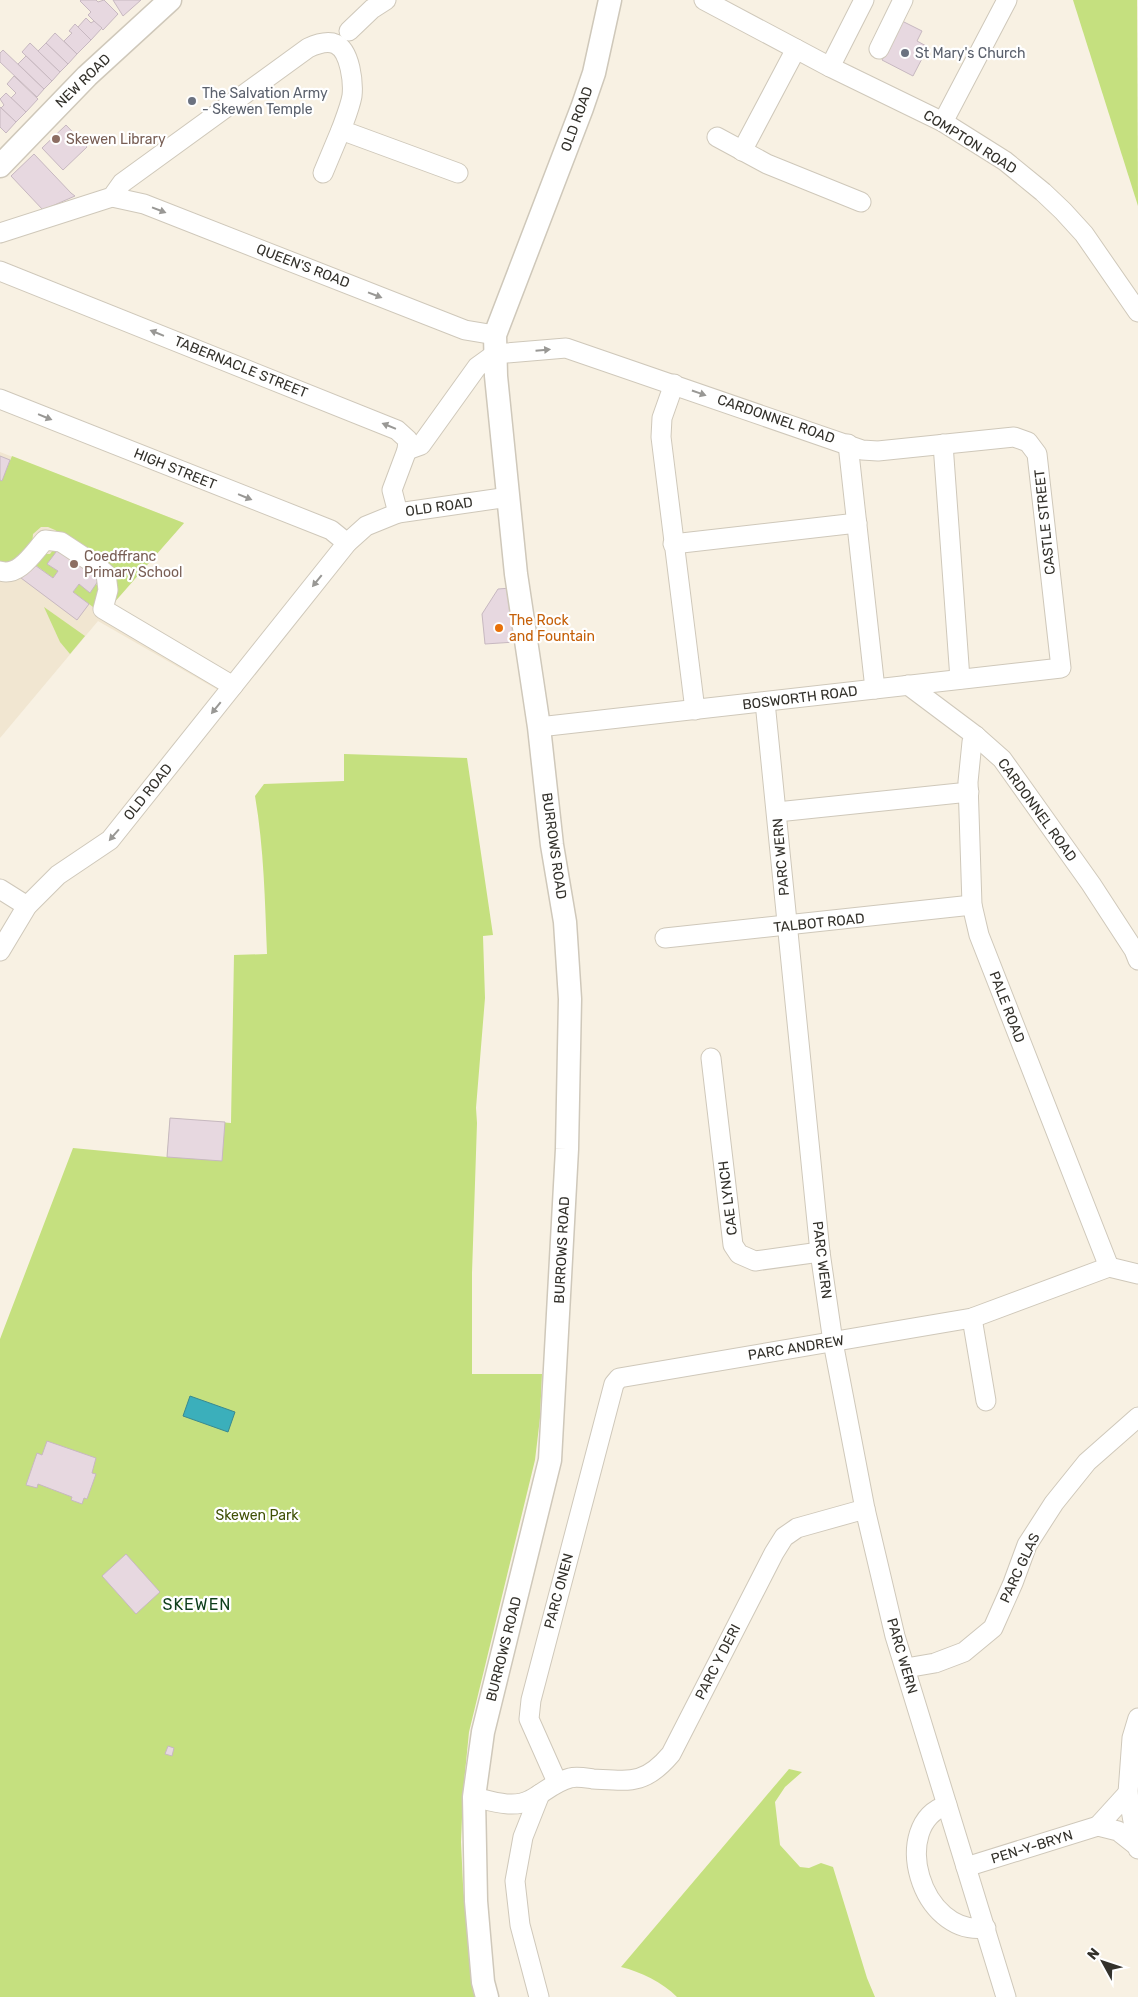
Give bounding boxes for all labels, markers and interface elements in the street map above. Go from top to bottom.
place label: St Mary's Church [915,45,1026,62]
marker: St Mary's Church [899,47,911,59]
street label: NEW ROAD [52,51,114,111]
street label: OLD ROAD [557,84,597,154]
place label: The Salvation Army - Skewen Temple [202,85,328,118]
marker: The Salvation Army - Skewen Temple [186,95,198,107]
street label: COMPTON ROAD [920,106,1020,178]
place label: Skewen Library [66,131,166,148]
marker: Skewen Library [50,133,62,145]
one-way arrow [152,206,167,214]
street label: QUEEN'S ROAD [254,240,352,292]
one-way arrow [368,291,382,299]
one-way arrow [150,329,164,337]
street label: TABERNACLE STREET [172,332,310,402]
one-way arrow [536,346,552,354]
one-way arrow [691,389,706,397]
street label: CARDONNEL ROAD [715,391,837,447]
one-way arrow [38,413,53,421]
one-way arrow [382,422,396,430]
street label: HIGH STREET [131,445,219,493]
street label: CASTLE STREET [1031,468,1059,576]
one-way arrow [238,493,252,501]
street label: OLD ROAD [404,494,474,520]
place label: Coedffranc Primary School [84,548,182,581]
marker: Coedffranc Primary School [68,558,80,570]
one-way arrow [312,574,322,588]
place label: The Rock and Fountain [509,612,595,645]
marker: The Rock and Fountain [493,622,505,634]
street label: BOSWORTH ROAD [741,682,859,714]
one-way arrow [210,701,221,714]
street label: CARDONNEL ROAD [994,755,1080,865]
street label: OLD ROAD [120,760,176,824]
street label: BURROWS ROAD [538,792,570,900]
street label: PARC WERN [769,817,793,897]
one-way arrow [108,828,120,840]
street label: TALBOT ROAD [773,910,865,936]
street label: PALE ROAD [986,969,1028,1045]
street label: CAE LYNCH [715,1160,741,1236]
street label: BURROWS ROAD [551,1196,573,1304]
street label: PARC WERN [809,1220,835,1300]
street label: PARC ANDREW [747,1332,845,1364]
park label: Skewen Park [215,1507,299,1524]
street label: PARC GLAS [996,1530,1044,1606]
street label: PARC ONEN [541,1552,577,1630]
district label: SKEWEN [163,1595,231,1614]
street label: BURROWS ROAD [483,1595,525,1703]
street label: PARC WERN [883,1616,921,1696]
street label: PARC Y DERI [692,1621,744,1703]
street label: PEN-Y-BRYN [989,1826,1075,1868]
north arrow [1078,1937,1128,1987]
text: N [1084,1945,1103,1963]

